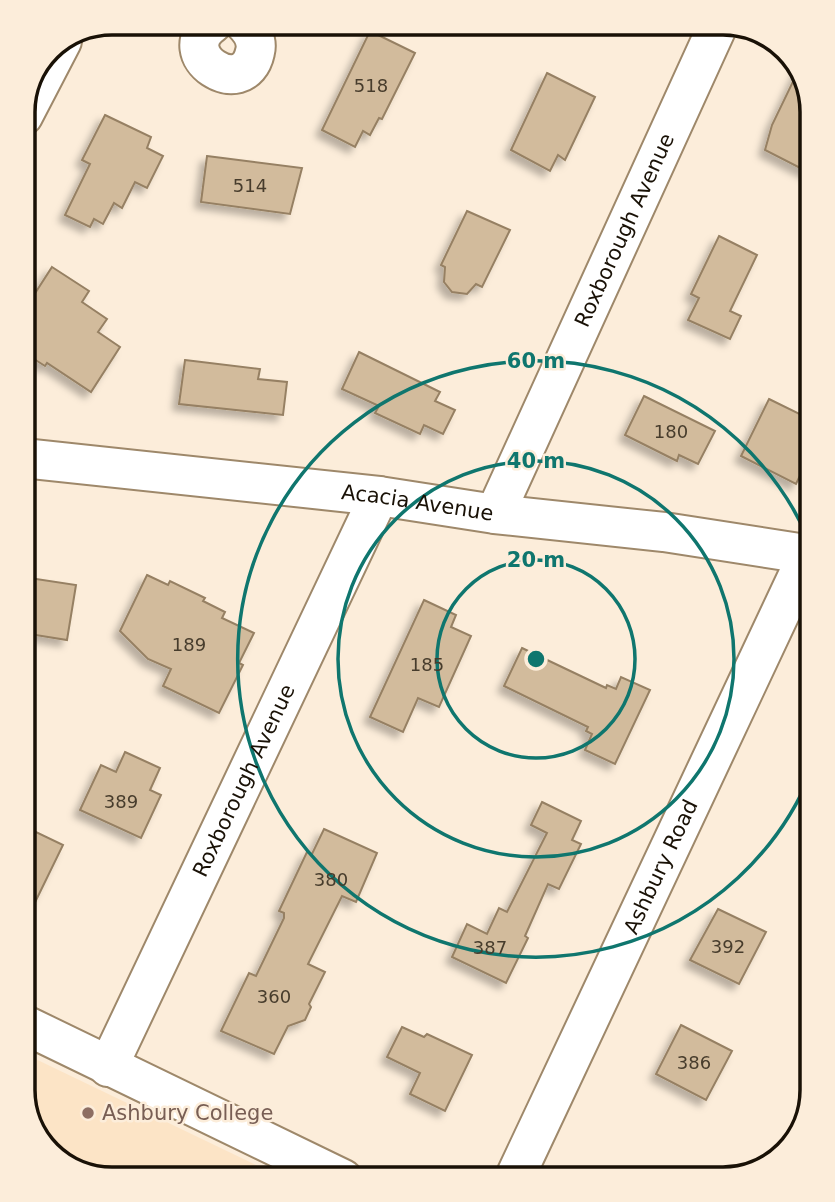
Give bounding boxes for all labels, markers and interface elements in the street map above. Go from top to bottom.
house number: 518 [354,75,388,96]
street label: Roxborough Avenue [570,130,679,331]
house number: 514 [233,175,267,196]
text: 60 m [507,349,565,373]
house number: 180 [654,421,688,442]
text: 40 m [507,449,565,473]
street label: Acacia Avenue [340,480,495,526]
text: 20 m [507,548,565,572]
house number: 189 [172,634,206,655]
centre of rings [524,647,548,671]
house number: 185 [410,654,444,675]
street label: Roxborough Avenue [188,681,300,881]
house number: 389 [104,791,138,812]
street label: Ashbury Road [619,796,703,938]
house number: 380 [314,869,348,890]
house number: 392 [711,936,745,957]
house number: 387 [473,937,507,958]
house number: 360 [257,986,291,1007]
house number: 386 [677,1052,711,1073]
place label: Ashbury College [102,1101,273,1125]
marker: Ashbury College [80,1105,96,1121]

